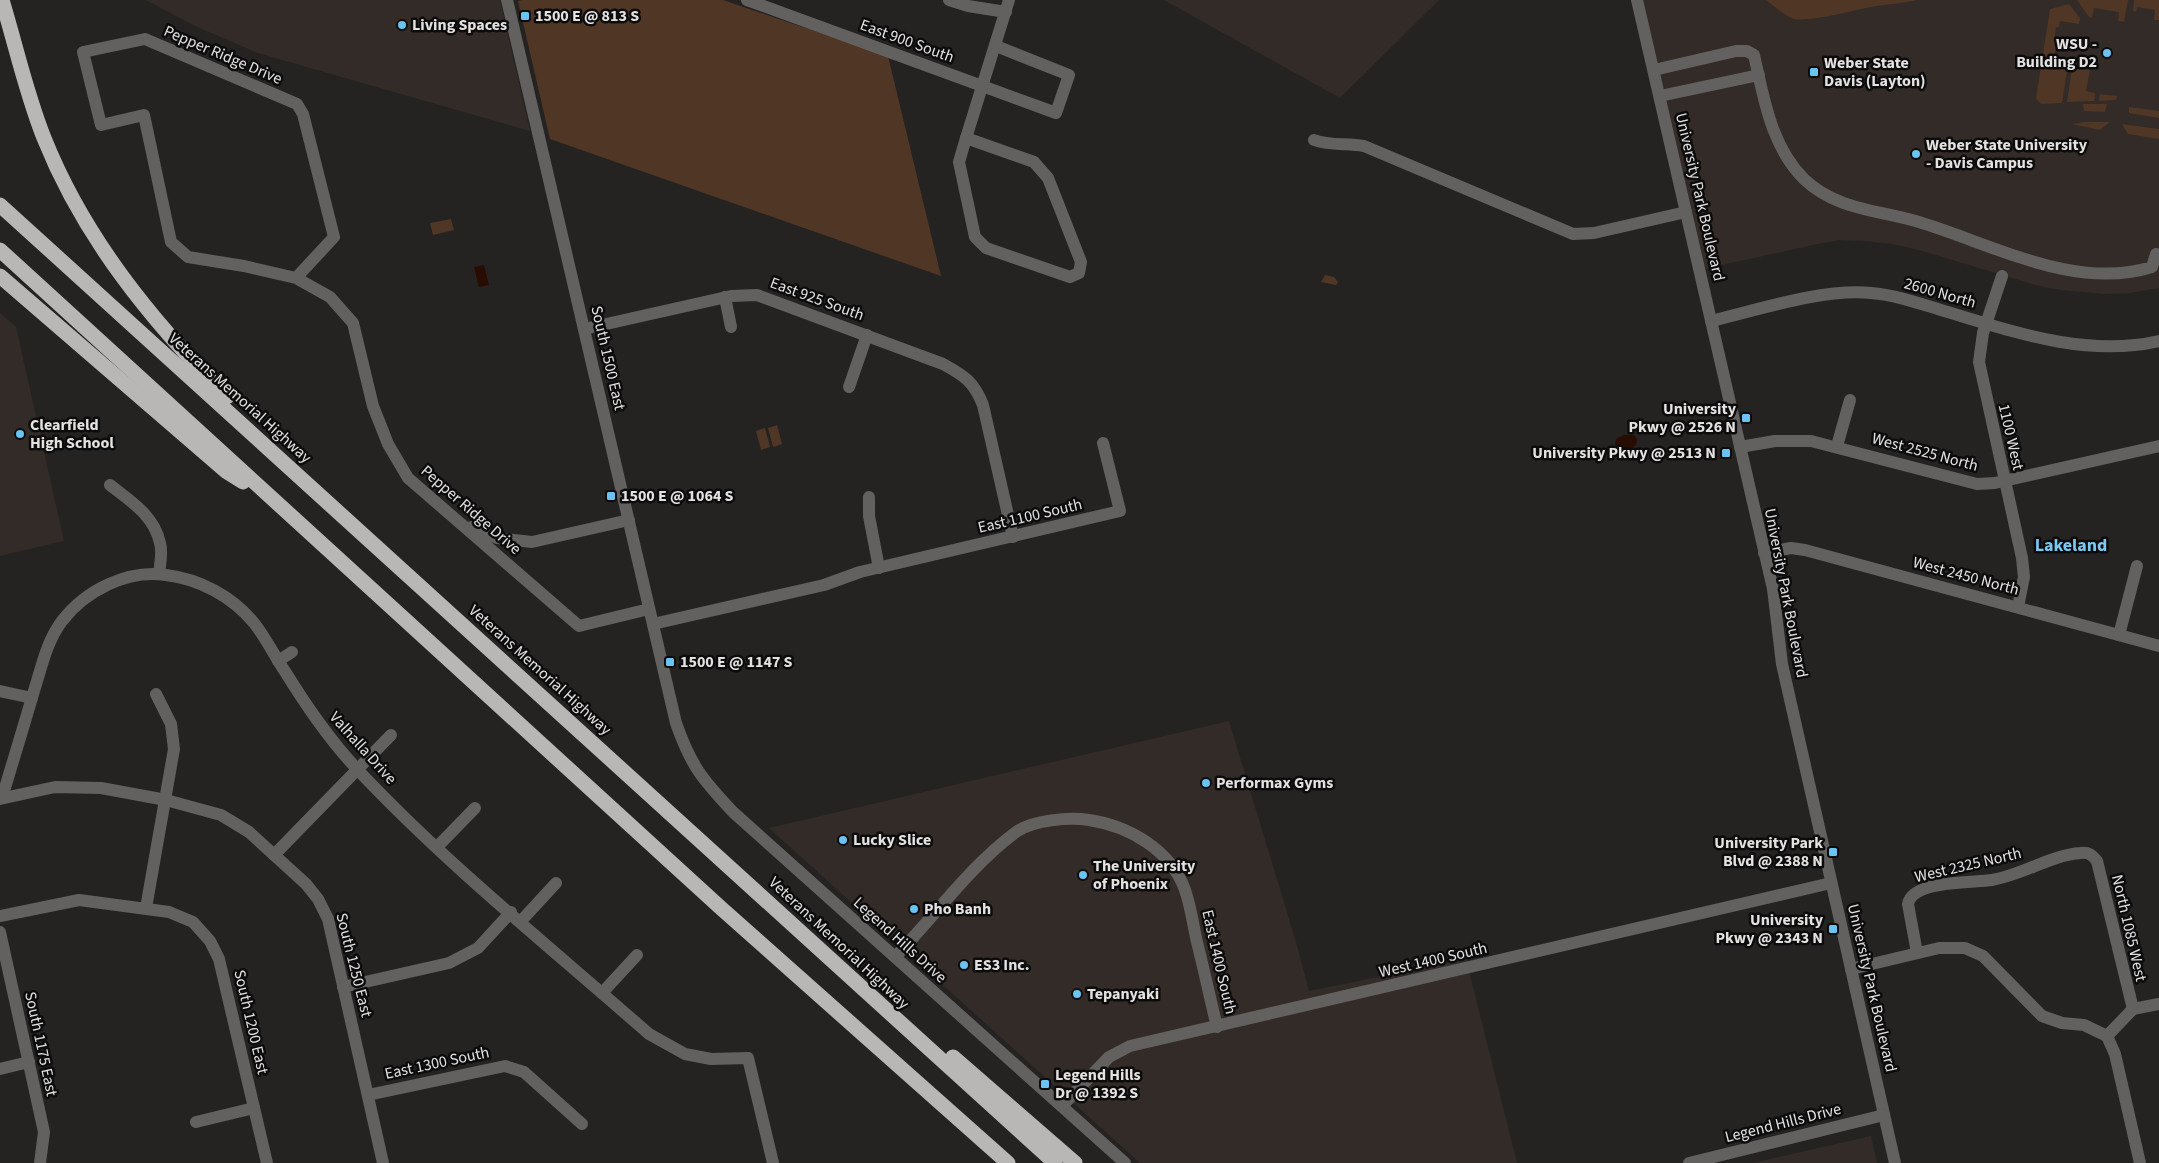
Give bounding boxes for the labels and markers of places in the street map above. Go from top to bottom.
place label: 1500 E @ 813 S [535,5,639,27]
marker: 1500 E @ 813 S [519,10,531,22]
place label: Living Spaces [412,14,507,36]
marker: Living Spaces [396,19,408,31]
place label: WSU - Building D2 [2016,33,2097,73]
marker: WSU - Building D2 [2101,47,2113,59]
place label: Weber State Davis (Layton) [1824,52,1926,92]
marker: Weber State Davis (Layton) [1808,66,1820,78]
place label: Weber State University - Davis Campus [1926,134,2088,174]
marker: Weber State University - Davis Campus [1910,148,1922,160]
place label: University Pkwy @ 2526 N [1628,398,1737,438]
marker: University Pkwy @ 2526 N [1740,412,1752,424]
place label: Clearfield High School [30,414,114,454]
marker: Clearfield High School [14,428,26,440]
place label: University Pkwy @ 2513 N [1532,442,1716,464]
marker: University Pkwy @ 2513 N [1720,447,1732,459]
place label: 1500 E @ 1064 S [621,485,734,507]
marker: 1500 E @ 1064 S [605,490,617,502]
place label: 1500 E @ 1147 S [680,651,793,673]
marker: 1500 E @ 1147 S [664,656,676,668]
place label: Performax Gyms [1216,772,1333,794]
marker: Performax Gyms [1200,777,1212,789]
place label: Lucky Slice [853,829,931,851]
place label: University Park Blvd @ 2388 N [1714,832,1823,872]
marker: Lucky Slice [837,834,849,846]
marker: University Park Blvd @ 2388 N [1827,846,1839,858]
place label: The University of Phoenix [1093,855,1196,895]
marker: The University of Phoenix [1077,869,1089,881]
place label: Pho Banh [924,898,991,920]
marker: Pho Banh [908,903,920,915]
place label: University Pkwy @ 2343 N [1715,909,1824,949]
marker: University Pkwy @ 2343 N [1827,923,1839,935]
place label: ES3 Inc. [974,954,1030,976]
marker: ES3 Inc. [958,959,970,971]
place label: Tepanyaki [1087,983,1159,1005]
marker: Tepanyaki [1071,988,1083,1000]
place label: Legend Hills Dr @ 1392 S [1055,1064,1141,1104]
marker: Legend Hills Dr @ 1392 S [1039,1078,1051,1090]

